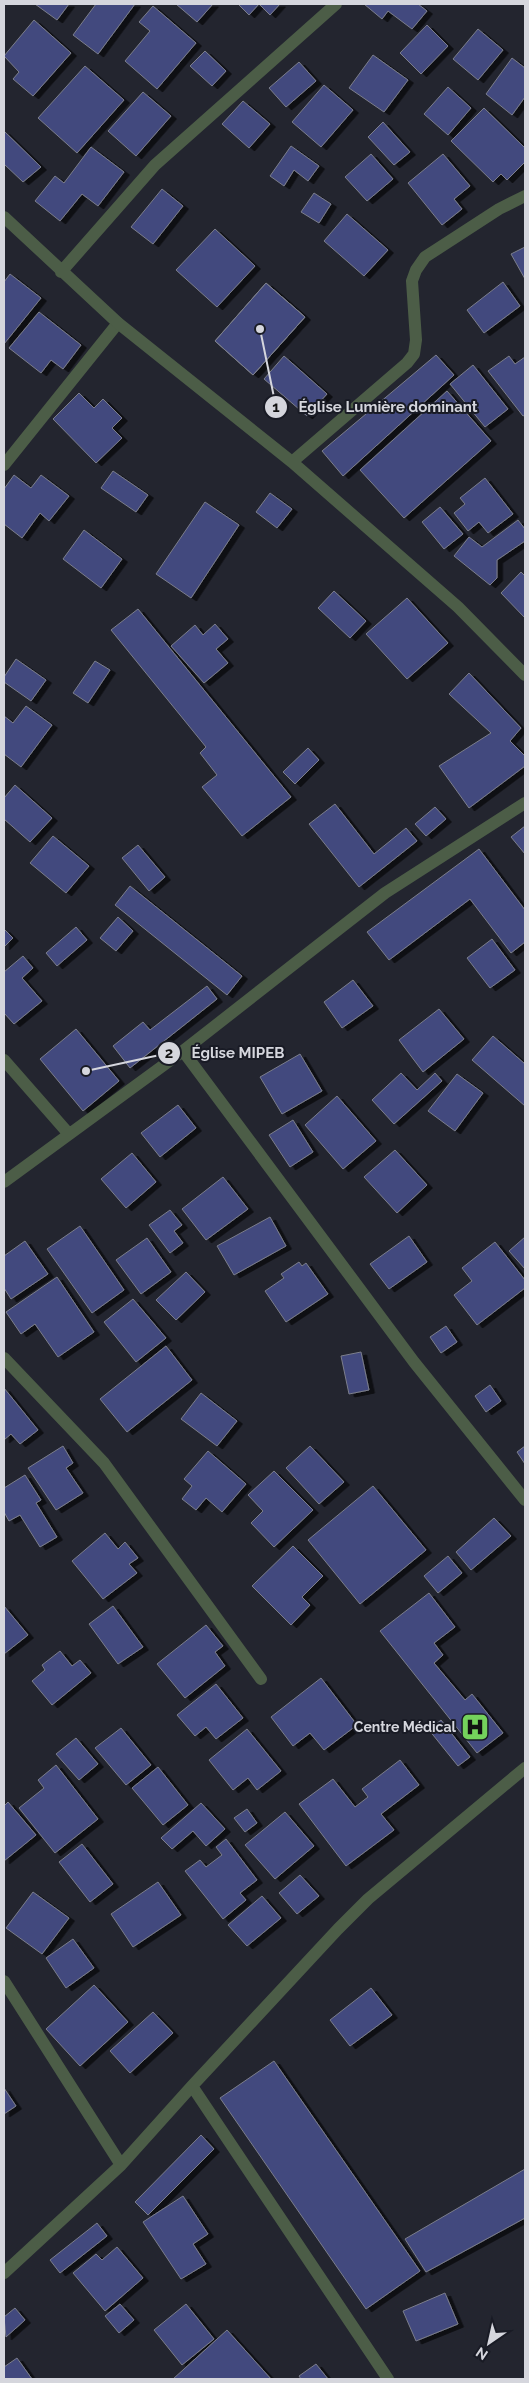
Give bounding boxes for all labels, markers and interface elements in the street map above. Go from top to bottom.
callout: Église Lumière dominant [264,392,488,422]
text: 1 [272,398,280,416]
text: Église Lumière dominant [298,398,478,416]
callout: Église MIPEB [157,1038,295,1068]
text: 2 [165,1044,173,1062]
text: Église MIPEB [192,1044,284,1062]
hospital icon: Centre Médical [460,1712,490,1742]
place label: Centre Médical [354,1719,457,1735]
north arrow [464,2318,514,2368]
text: N [473,2344,491,2363]

